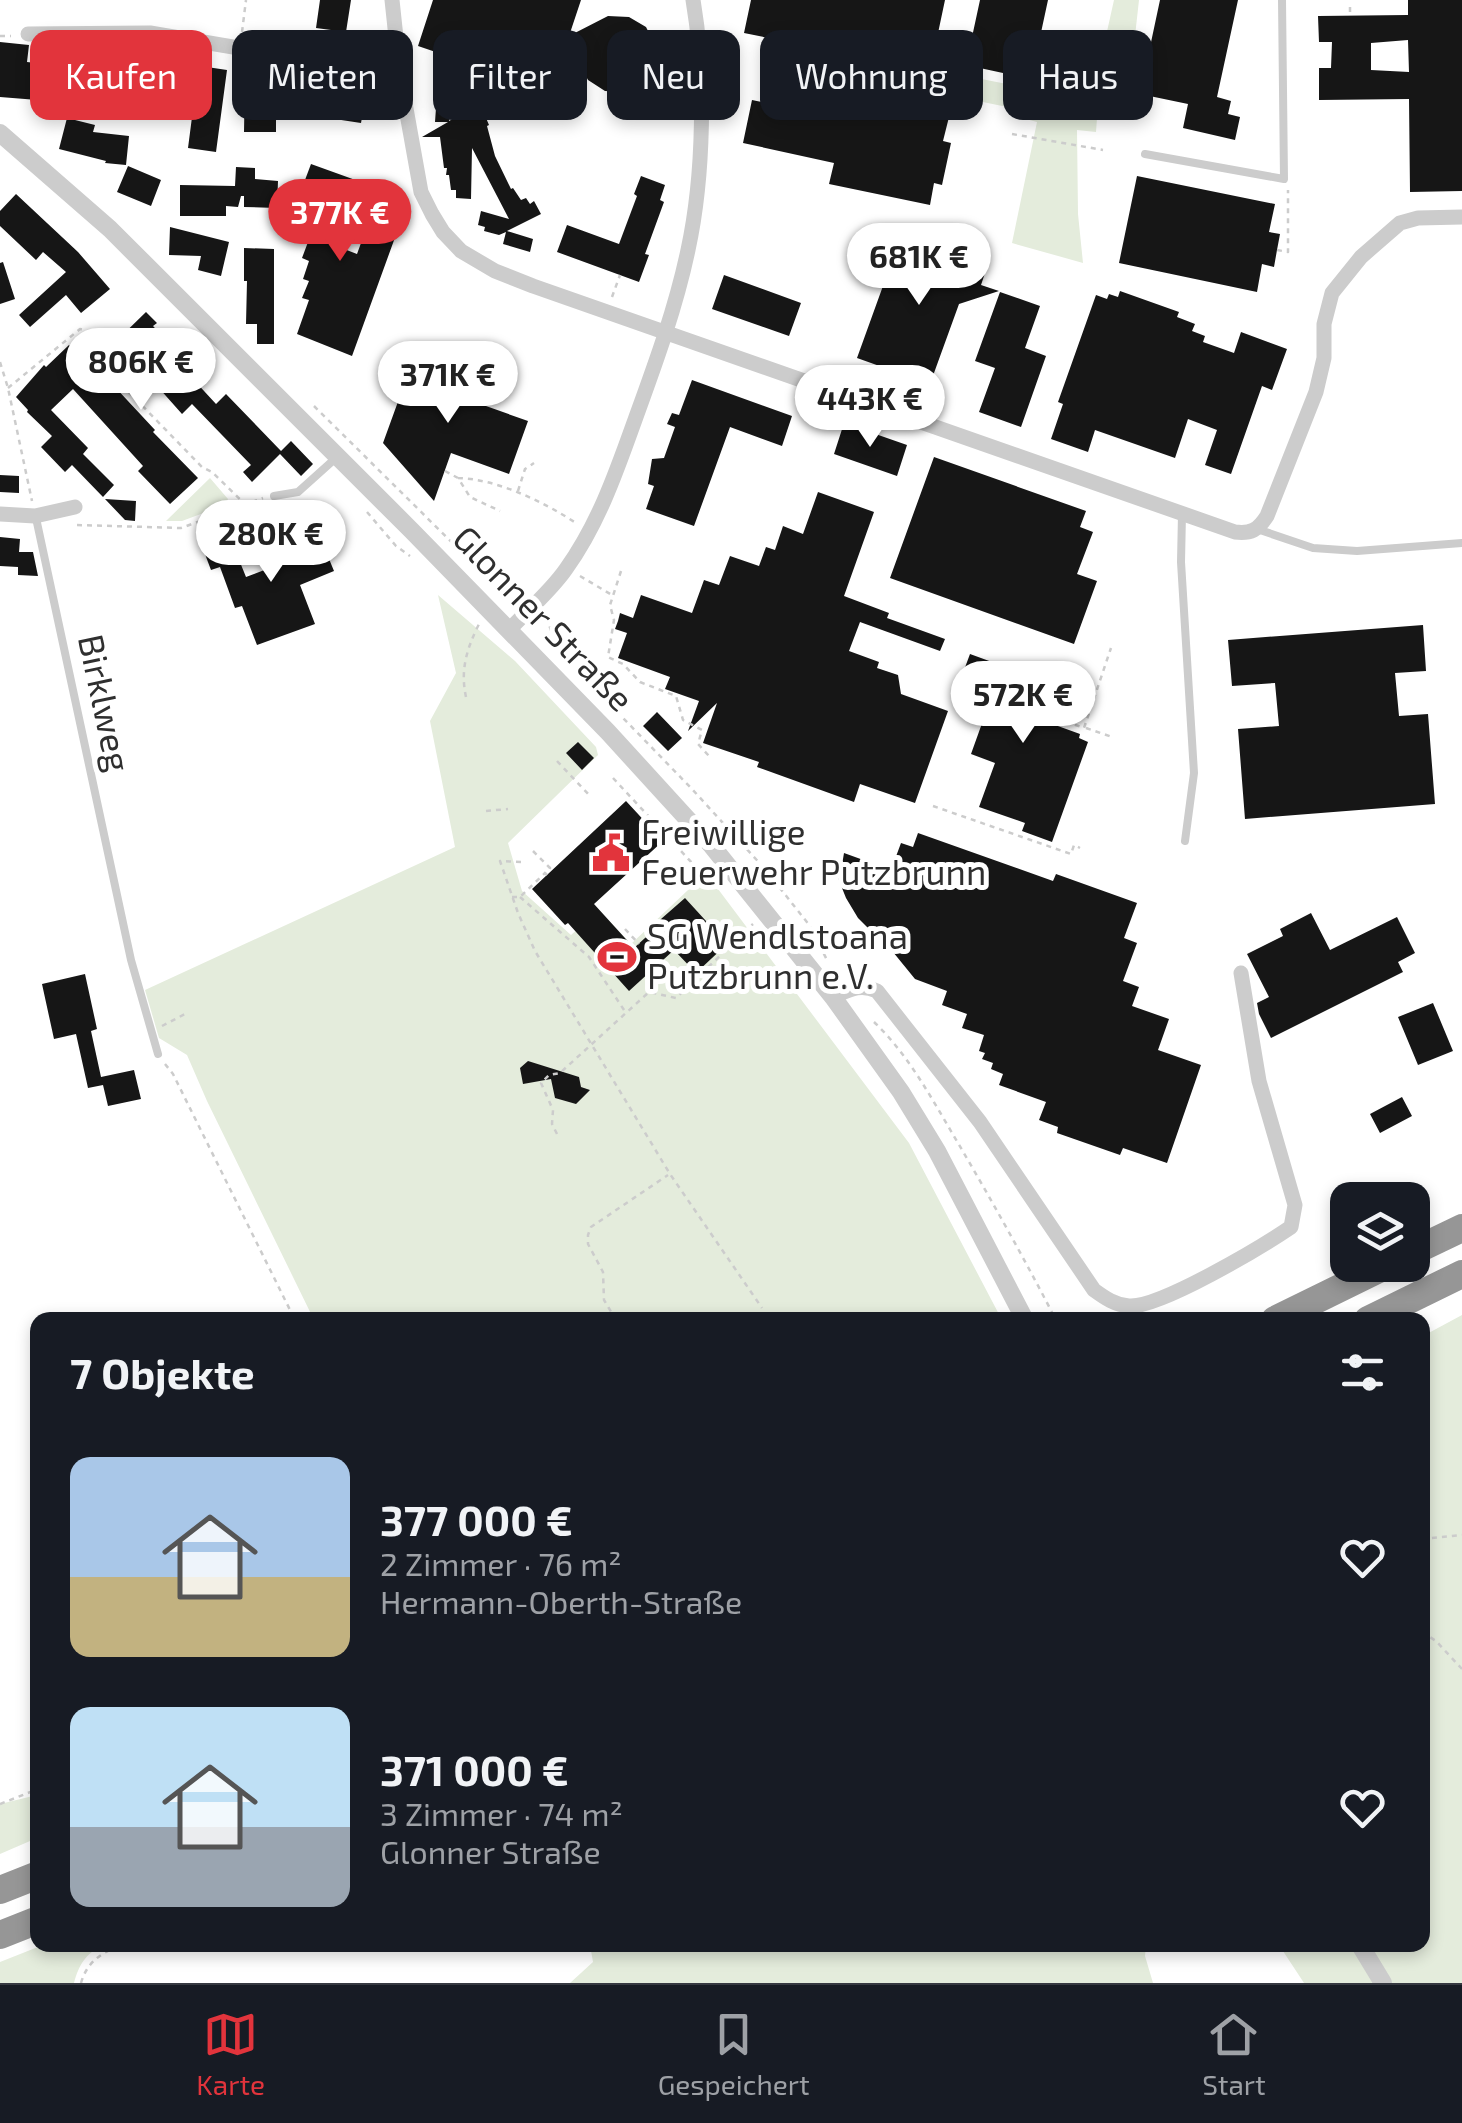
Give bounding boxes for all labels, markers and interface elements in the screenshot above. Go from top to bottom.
chip: Kaufen [30,30,212,120]
chip: Mieten [232,30,413,120]
chip: Filter [433,30,587,120]
chip: Neu [607,30,740,120]
chip: Wohnung [760,30,983,120]
chip: Haus [1003,30,1153,120]
pin: 377K € [259,179,421,264]
text: 377K € [290,192,390,230]
pin: 681K € [838,223,1000,308]
text: 681K € [869,236,969,274]
pin: 806K € [60,328,222,413]
text: 806K € [88,341,194,379]
pin: 371K € [367,341,529,426]
text: 371K € [400,354,496,392]
pin: 443K € [789,365,951,450]
text: 443K € [817,378,923,416]
pin: 280K € [190,500,352,585]
text: 280K € [218,513,324,551]
street label: Glonner Straße [446,516,643,719]
street label: Birklweg [71,630,141,775]
pin: 572K € [942,661,1104,746]
text: 572K € [973,674,1073,712]
place label: Freiwillige Feuerwehr Putzbrunn [641,810,986,892]
public building icon: Freiwillige Feuerwehr Putzbrunn [590,832,632,874]
place label: SG Wendlstoana Putzbrunn e.V. [647,914,908,996]
sports icon: SG Wendlstoana Putzbrunn e.V. [596,936,638,978]
map controls [1330,1182,1430,1282]
button: layers [1330,1182,1430,1282]
icon: filters [1335,1345,1390,1400]
text: 7 Objekte [70,1347,255,1397]
text: 377 000 € [380,1494,573,1544]
icon: home [150,1497,270,1617]
icon: heart [1335,1530,1390,1585]
text: 2 Zimmer · 76 m² [380,1544,622,1582]
text: Hermann-Oberth-Straße [380,1582,742,1620]
text: 371 000 € [380,1744,569,1794]
icon: home [150,1747,270,1867]
icon: heart [1335,1780,1390,1835]
text: 3 Zimmer · 74 m² [380,1794,623,1832]
text: Glonner Straße [380,1832,601,1870]
tab: Karte [196,2007,265,2101]
tab: Gespeichert [658,2007,810,2101]
tab: Start [1202,2007,1266,2101]

